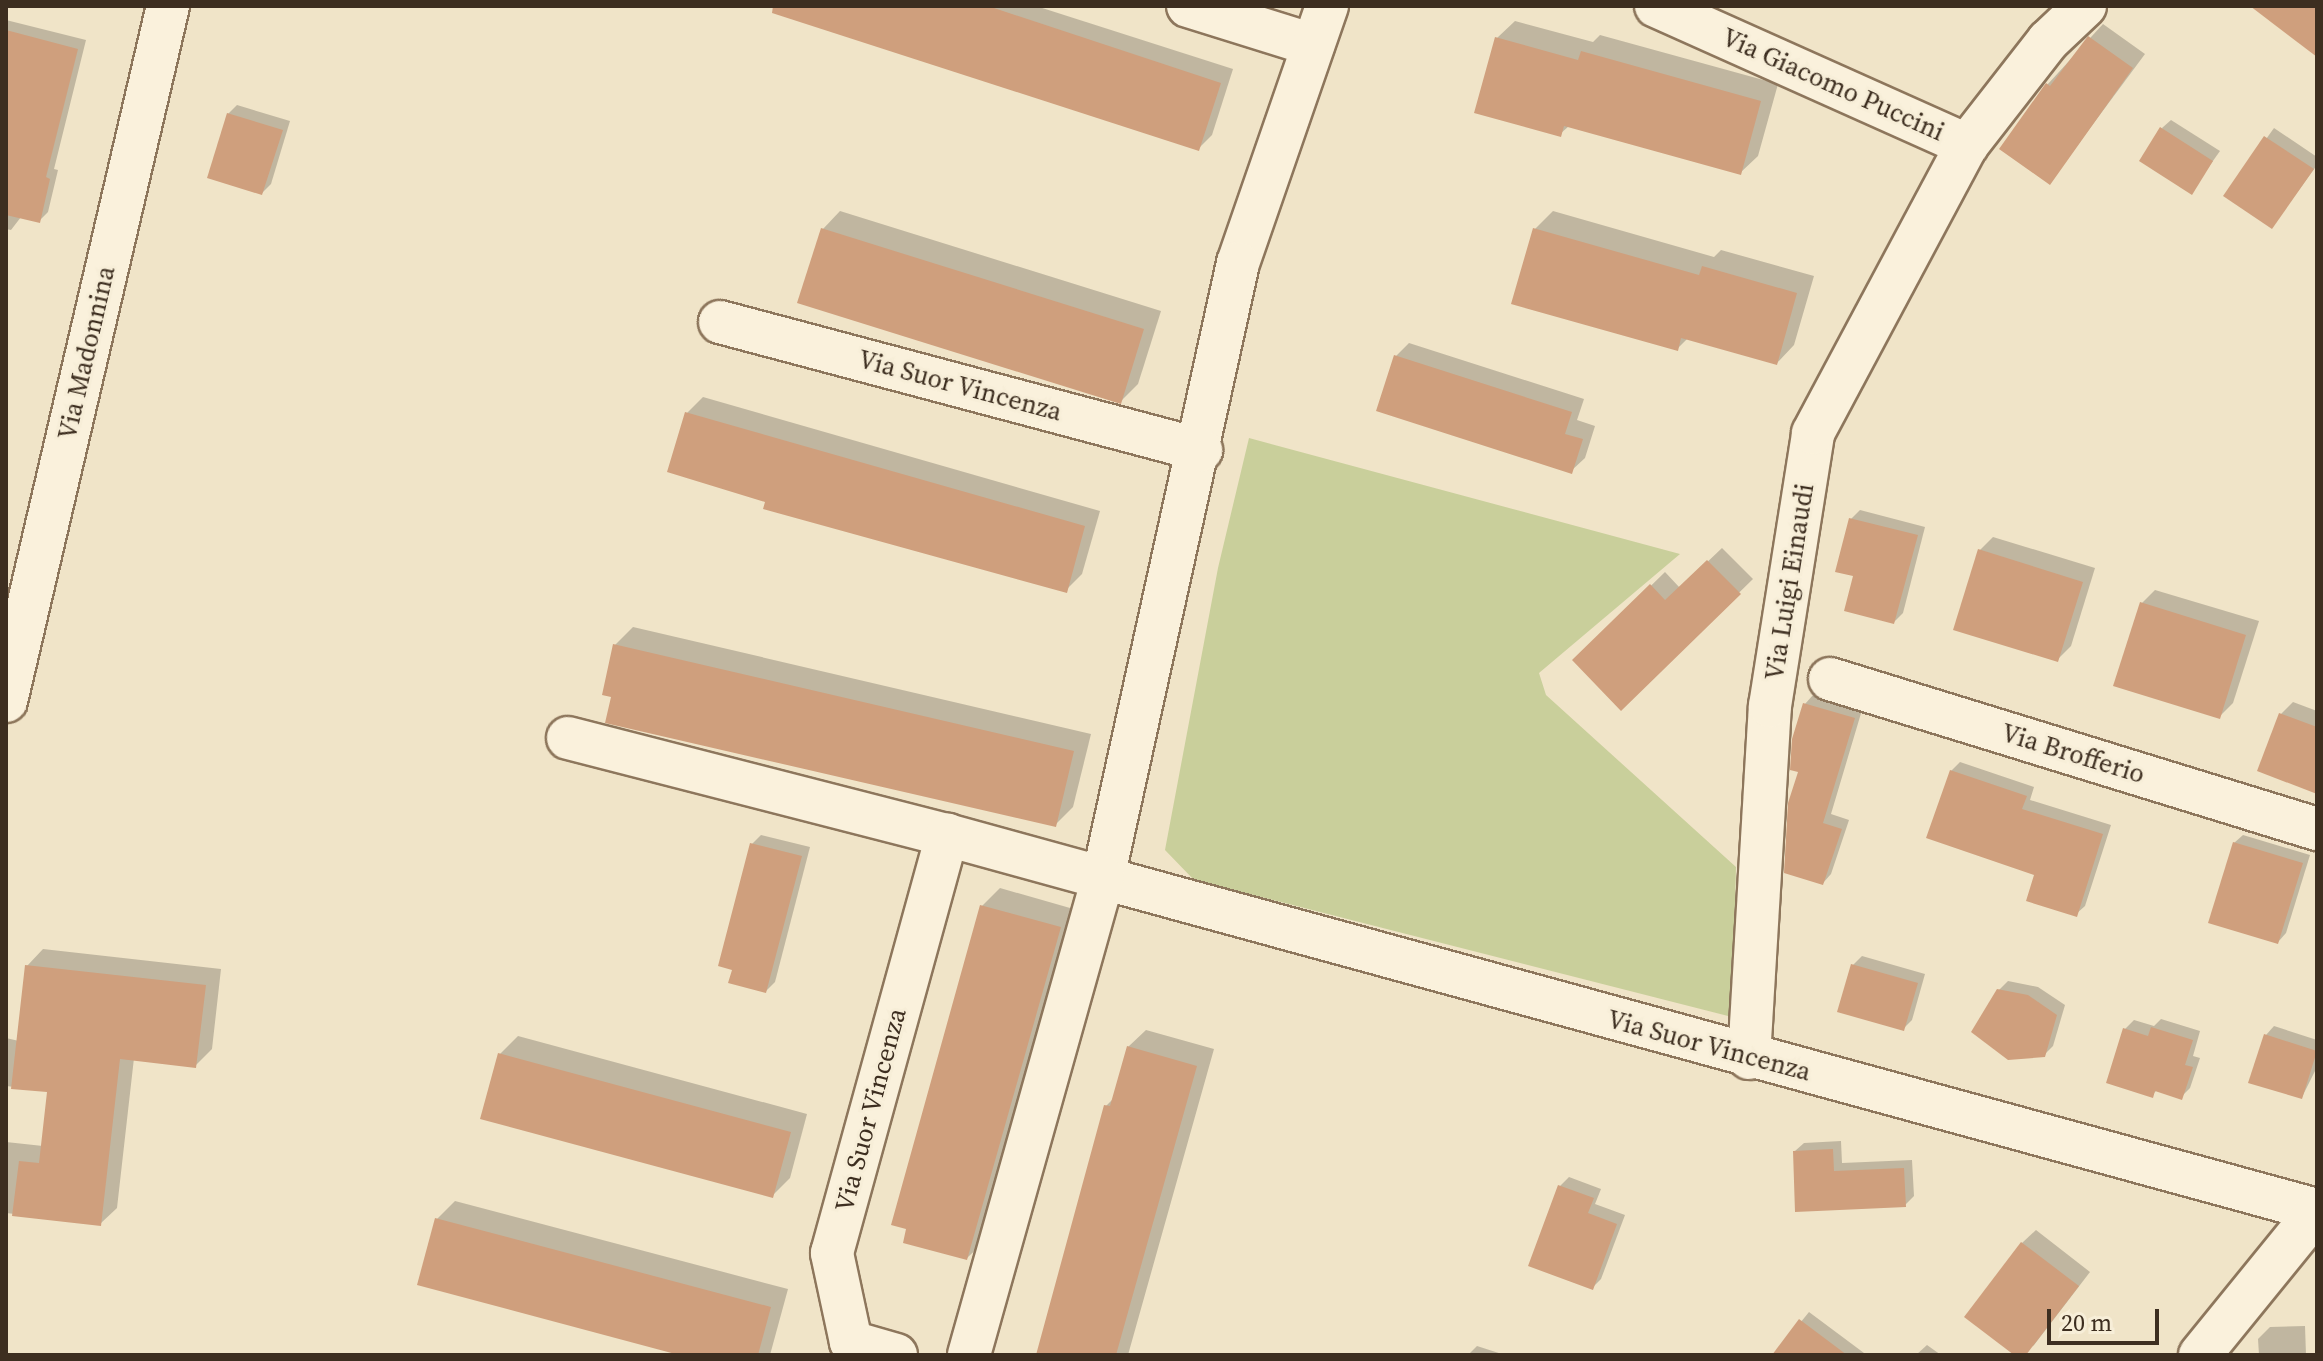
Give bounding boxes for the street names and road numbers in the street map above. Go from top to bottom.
street label: Via Giacomo Puccini [1717,22,1949,148]
street label: Via Madonnina [52,263,122,443]
street label: Via Suor Vincenza [854,344,1066,428]
street label: Via Luigi Einaudi [1759,481,1821,683]
street label: Via Brofferio [1998,717,2148,791]
street label: Via Suor Vincenza [829,1004,913,1216]
street label: Via Suor Vincenza [1603,1004,1815,1088]

